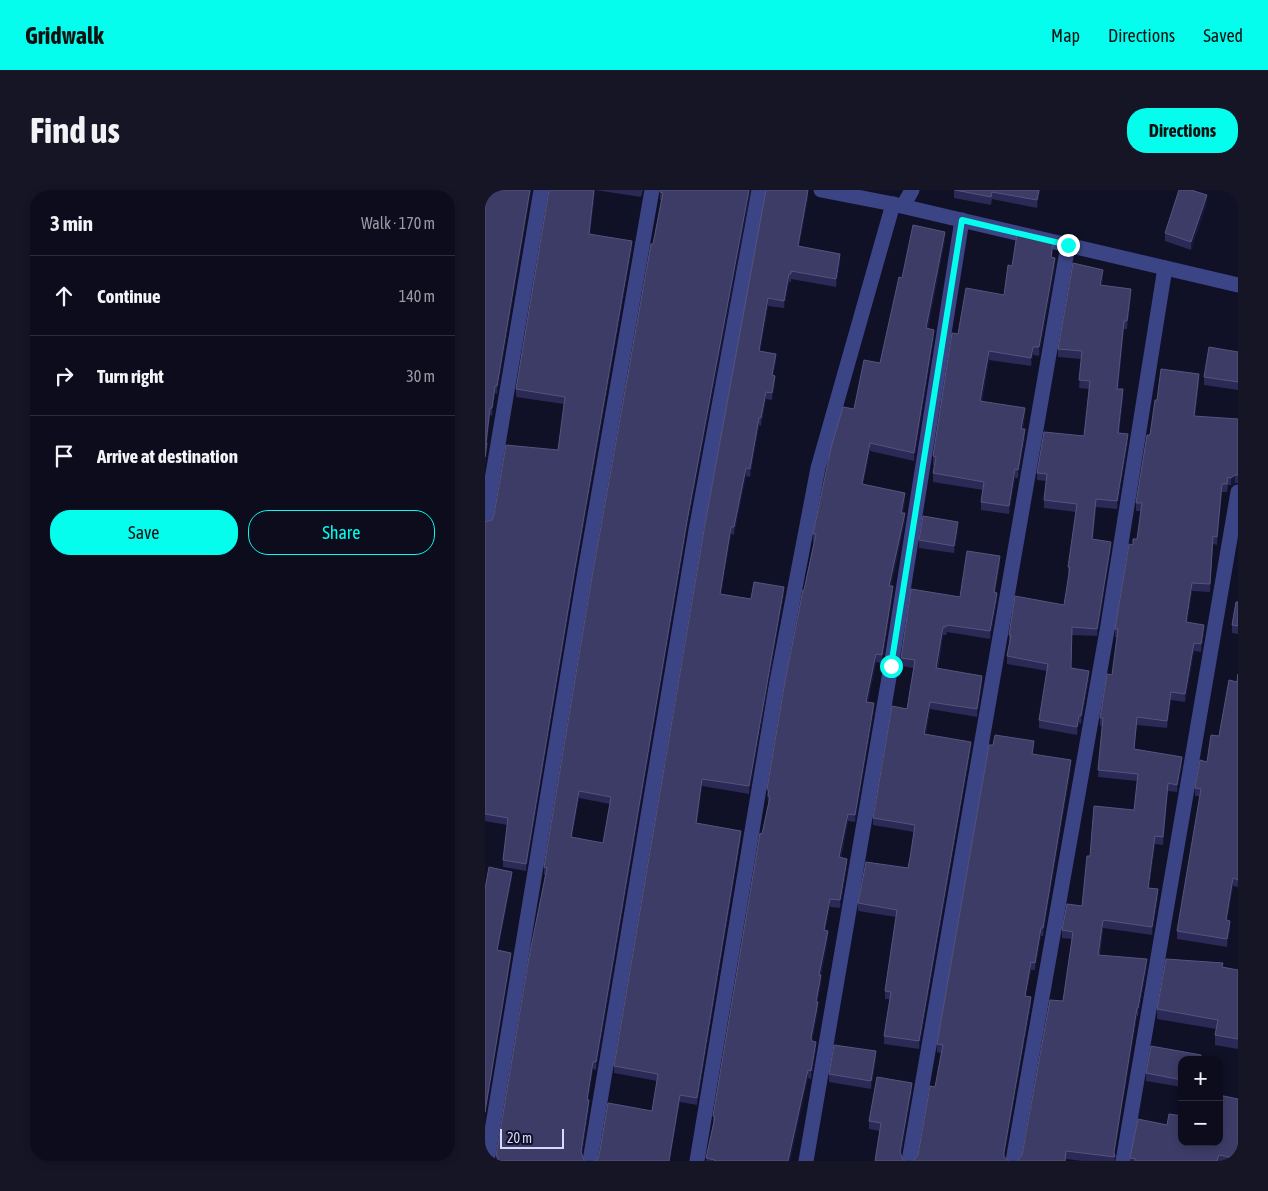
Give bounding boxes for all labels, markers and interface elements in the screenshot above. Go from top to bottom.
text: Gridwalk [25,22,104,49]
text: Map [1051,25,1080,46]
text: Directions [1108,25,1175,46]
text: Saved [1203,25,1243,46]
button: Directions [1127,108,1238,153]
text: Find us [30,110,120,150]
text: 3 min [50,211,93,235]
text: Walk · 170 m [361,214,435,232]
route end [1057,234,1080,257]
icon: ahead [50,282,78,310]
text: Continue [97,285,161,307]
text: 140 m [399,287,435,305]
icon: right [50,362,78,390]
text: Turn right [97,365,164,387]
text: 30 m [406,367,435,385]
icon: arrive [50,442,78,470]
text: Arrive at destination [97,445,238,467]
button: Save [50,510,238,555]
button: Share [248,510,435,555]
route start [880,655,903,678]
map controls [1178,1056,1223,1146]
button: + [1178,1056,1223,1101]
button: − [1178,1101,1223,1146]
scale bar [500,1126,564,1149]
text: 20 m [507,1130,532,1146]

